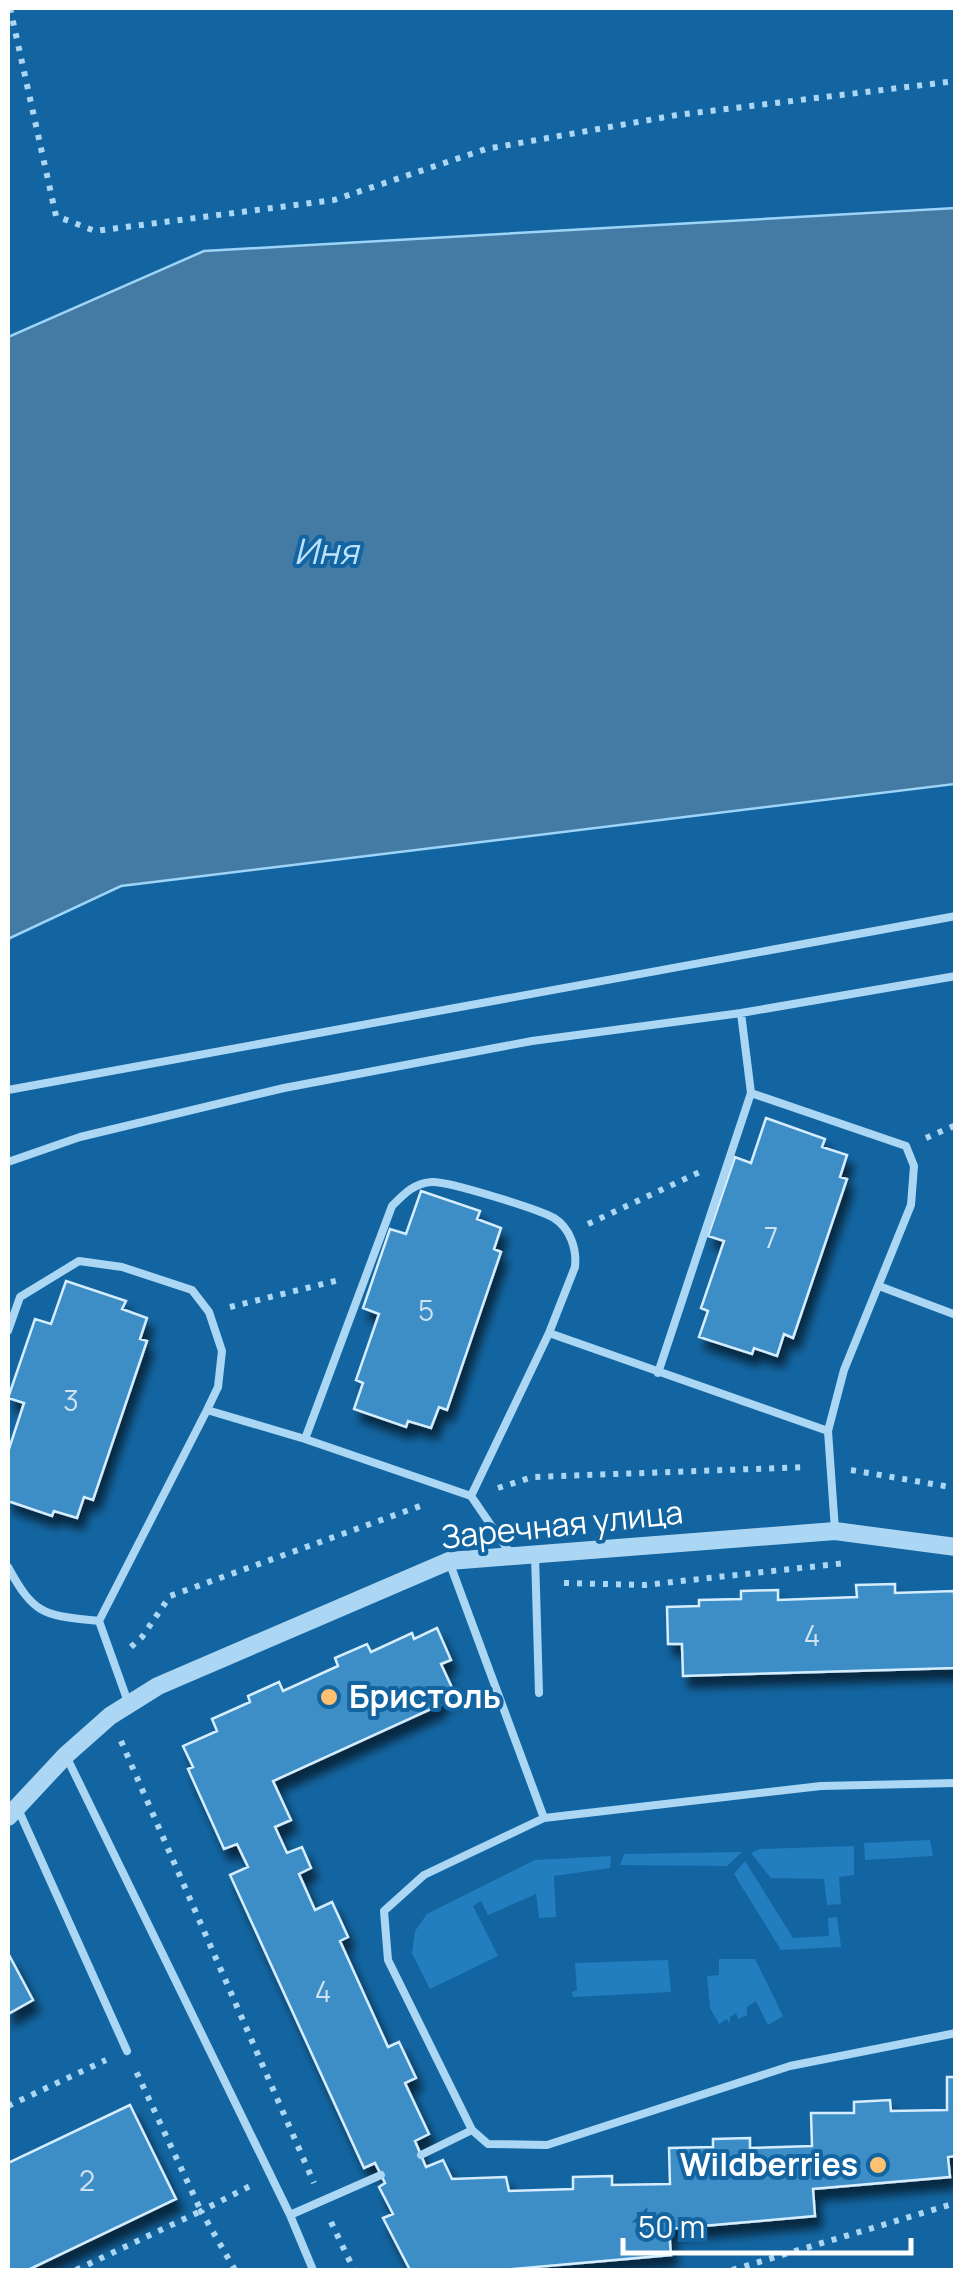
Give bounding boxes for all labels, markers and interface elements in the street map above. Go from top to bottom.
water label: Иня [294,527,361,575]
house number: 7 [764,1218,778,1256]
house number: 5 [418,1291,434,1329]
house number: 3 [63,1381,79,1419]
street label: Заречная улица [439,1489,685,1559]
house number: 4 [804,1616,820,1654]
place label: Бристоль [349,1674,501,1718]
marker: Бристоль [318,1686,340,1708]
house number: 4 [315,1972,331,2010]
place label: Wildberries [680,2142,858,2186]
marker: Wildberries [867,2154,889,2176]
house number: 2 [79,2161,95,2199]
scale bar [623,2193,910,2255]
text: 50 m [638,2206,705,2247]

